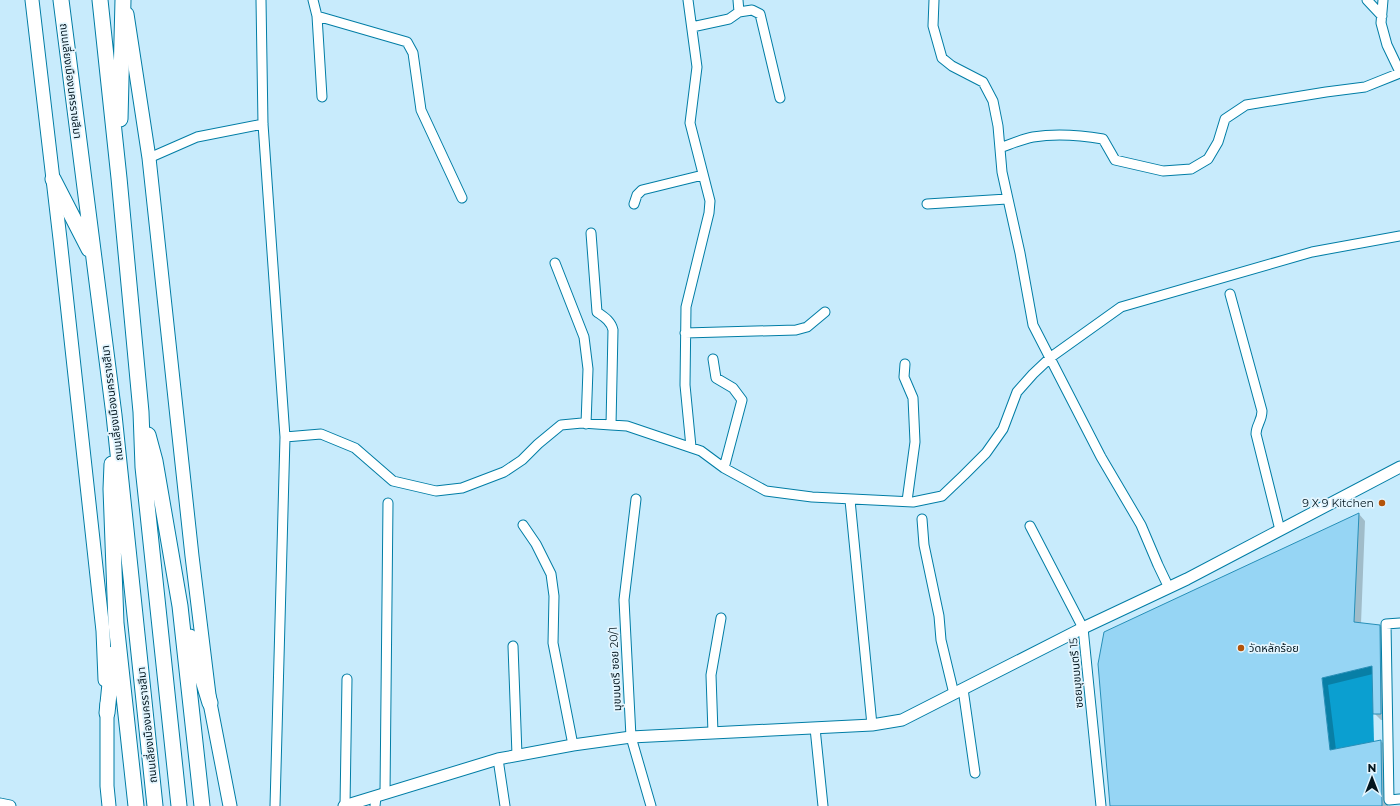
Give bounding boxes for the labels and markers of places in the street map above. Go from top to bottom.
place label: 9 X 9 Kitchen [1302,496,1374,510]
marker: 9 X 9 Kitchen [1377,498,1387,508]
place label: วัดหลักร้อย [1249,641,1299,655]
marker: วัดหลักร้อย [1236,643,1246,653]

